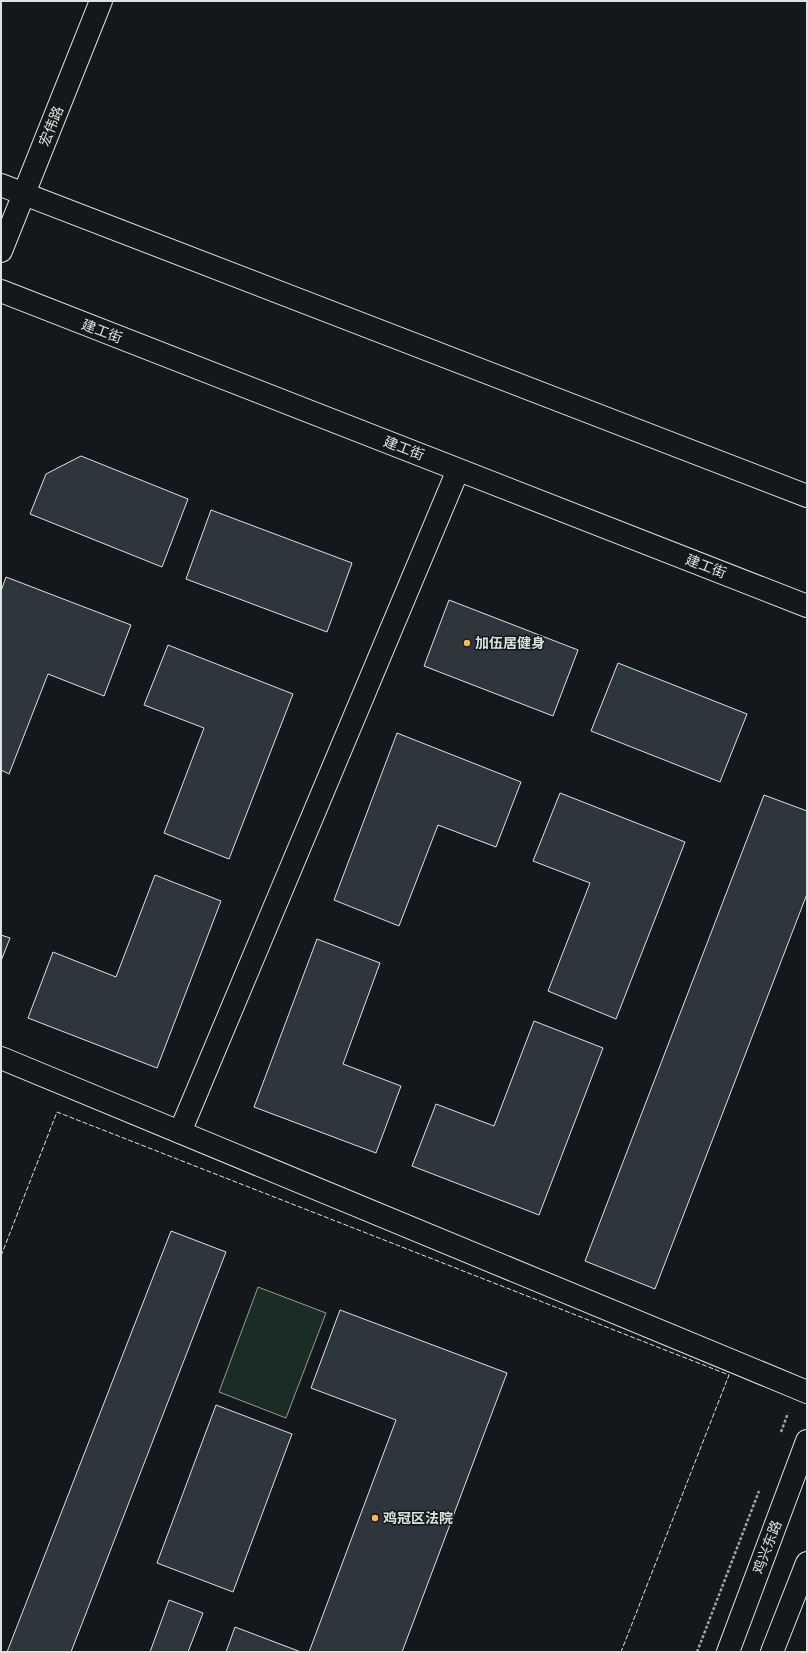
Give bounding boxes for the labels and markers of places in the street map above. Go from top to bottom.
place label: 加伍居健身 [475,634,545,652]
marker: 加伍居健身 [462,638,472,648]
place label: 鸡冠区法院 [383,1509,453,1527]
marker: 鸡冠区法院 [370,1513,380,1523]

